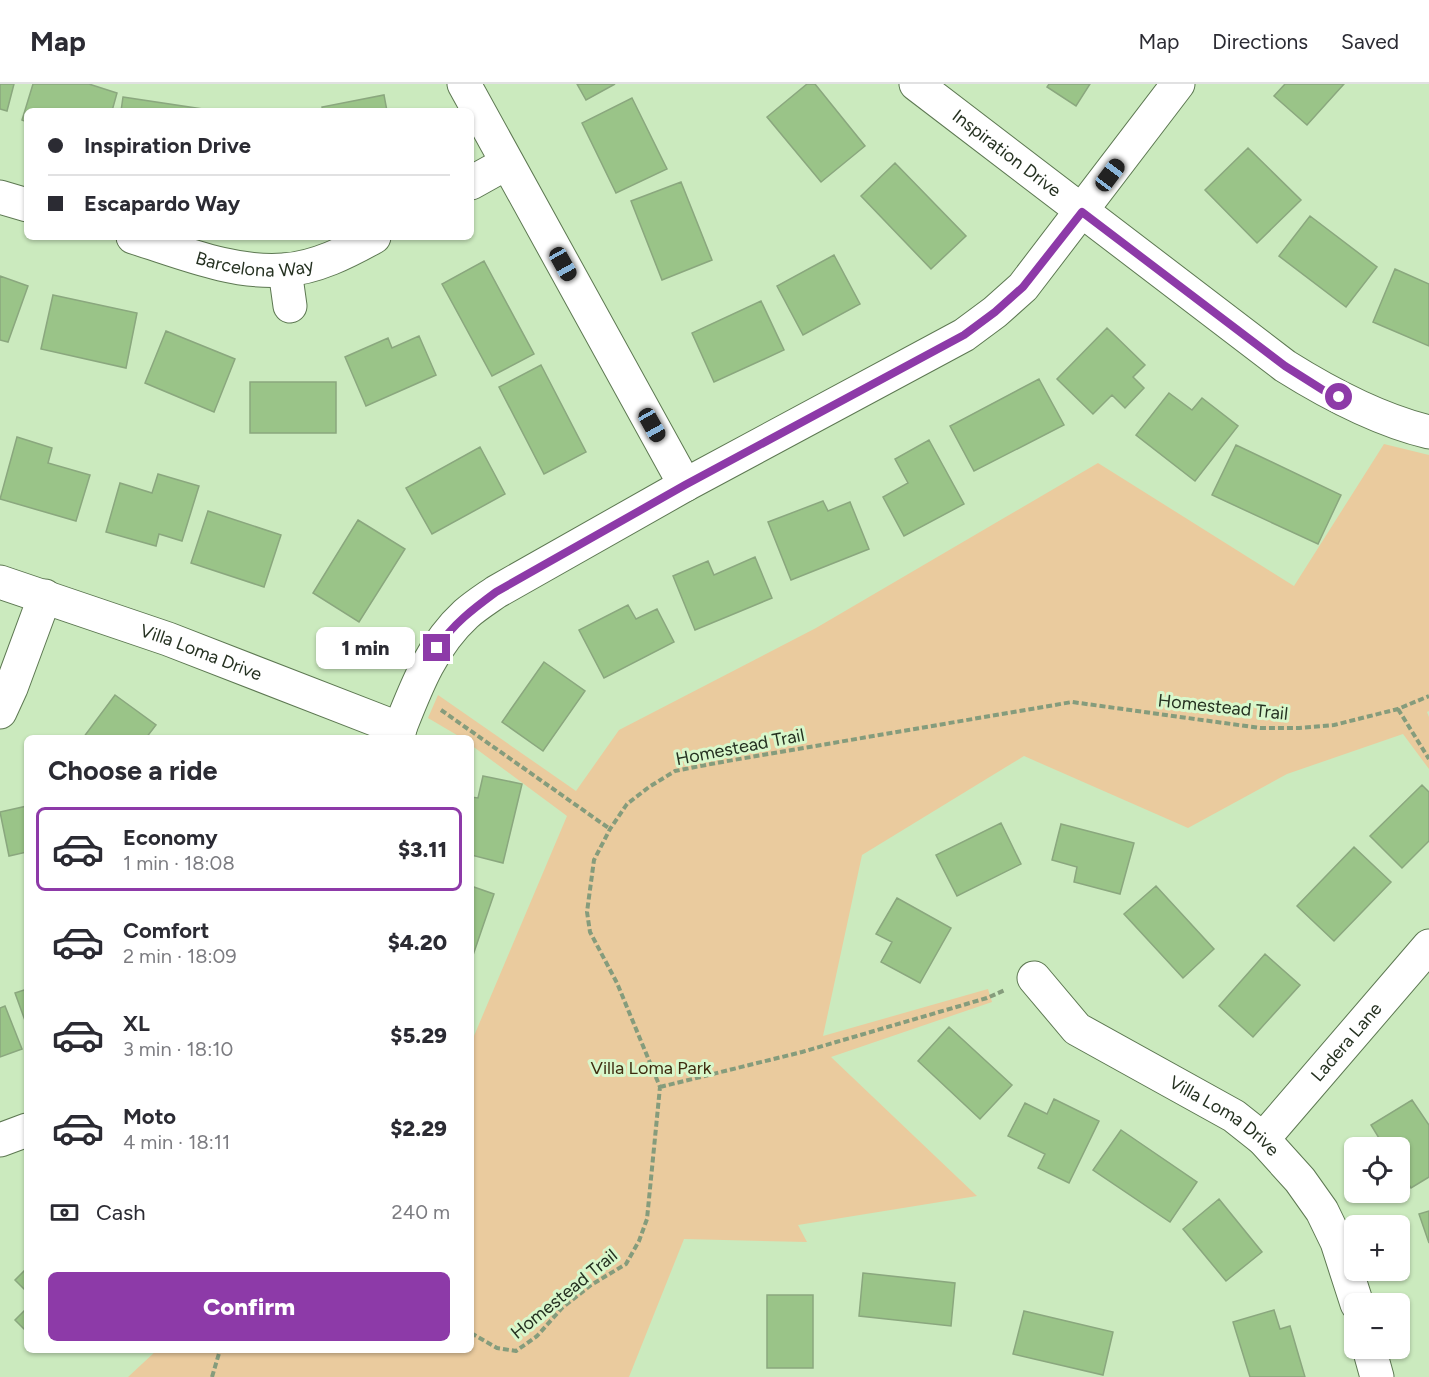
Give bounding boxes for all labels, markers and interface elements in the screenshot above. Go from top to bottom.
text: Map [30,24,86,58]
text: Map [1138,29,1179,54]
text: Directions [1212,29,1308,54]
text: Saved [1341,29,1399,54]
street label: Inspiration Drive [948,105,1065,202]
text: Inspiration Drive [84,132,251,159]
car [1092,155,1128,195]
text: Escapardo Way [84,190,240,217]
car [546,244,580,284]
street label: Barcelona Way [193,247,317,282]
route start [1325,383,1352,410]
car [635,405,669,445]
street label: Villa Loma Drive [137,619,265,685]
callout: 1 min [317,627,416,669]
route end [423,634,450,661]
text: 1 min [342,636,389,660]
street label: Homestead Trail [1157,689,1289,725]
street label: Homestead Trail [674,724,806,770]
text: Choose a ride [48,754,217,787]
icon: car [51,822,105,876]
text: Economy [123,824,218,851]
text: $3.11 [398,836,447,863]
text: 1 min · 18:08 [123,851,235,875]
icon: car [51,915,105,969]
text: Comfort [123,917,209,944]
text: $4.20 [388,929,447,956]
text: 2 min · 18:09 [123,944,237,968]
street label: Ladera Lane [1306,998,1387,1086]
icon: car [51,1008,105,1062]
text: XL [123,1010,150,1037]
text: $5.29 [390,1022,447,1049]
text: 3 min · 18:10 [123,1037,233,1061]
park label: Villa Loma Park [590,1057,712,1079]
street label: Villa Loma Drive [1165,1071,1284,1161]
icon: car [51,1101,105,1155]
text: Moto [123,1103,176,1130]
text: $2.29 [390,1115,447,1142]
text: 4 min · 18:11 [123,1130,230,1154]
map controls [1344,1137,1410,1359]
button: locate [1344,1137,1410,1203]
icon: cash [48,1196,81,1229]
text: Cash [96,1199,146,1226]
text: 240 m [392,1200,450,1224]
button: + [1344,1215,1410,1281]
street label: Homestead Trail [506,1244,622,1344]
button: Confirm [48,1272,450,1341]
button: − [1344,1293,1410,1359]

